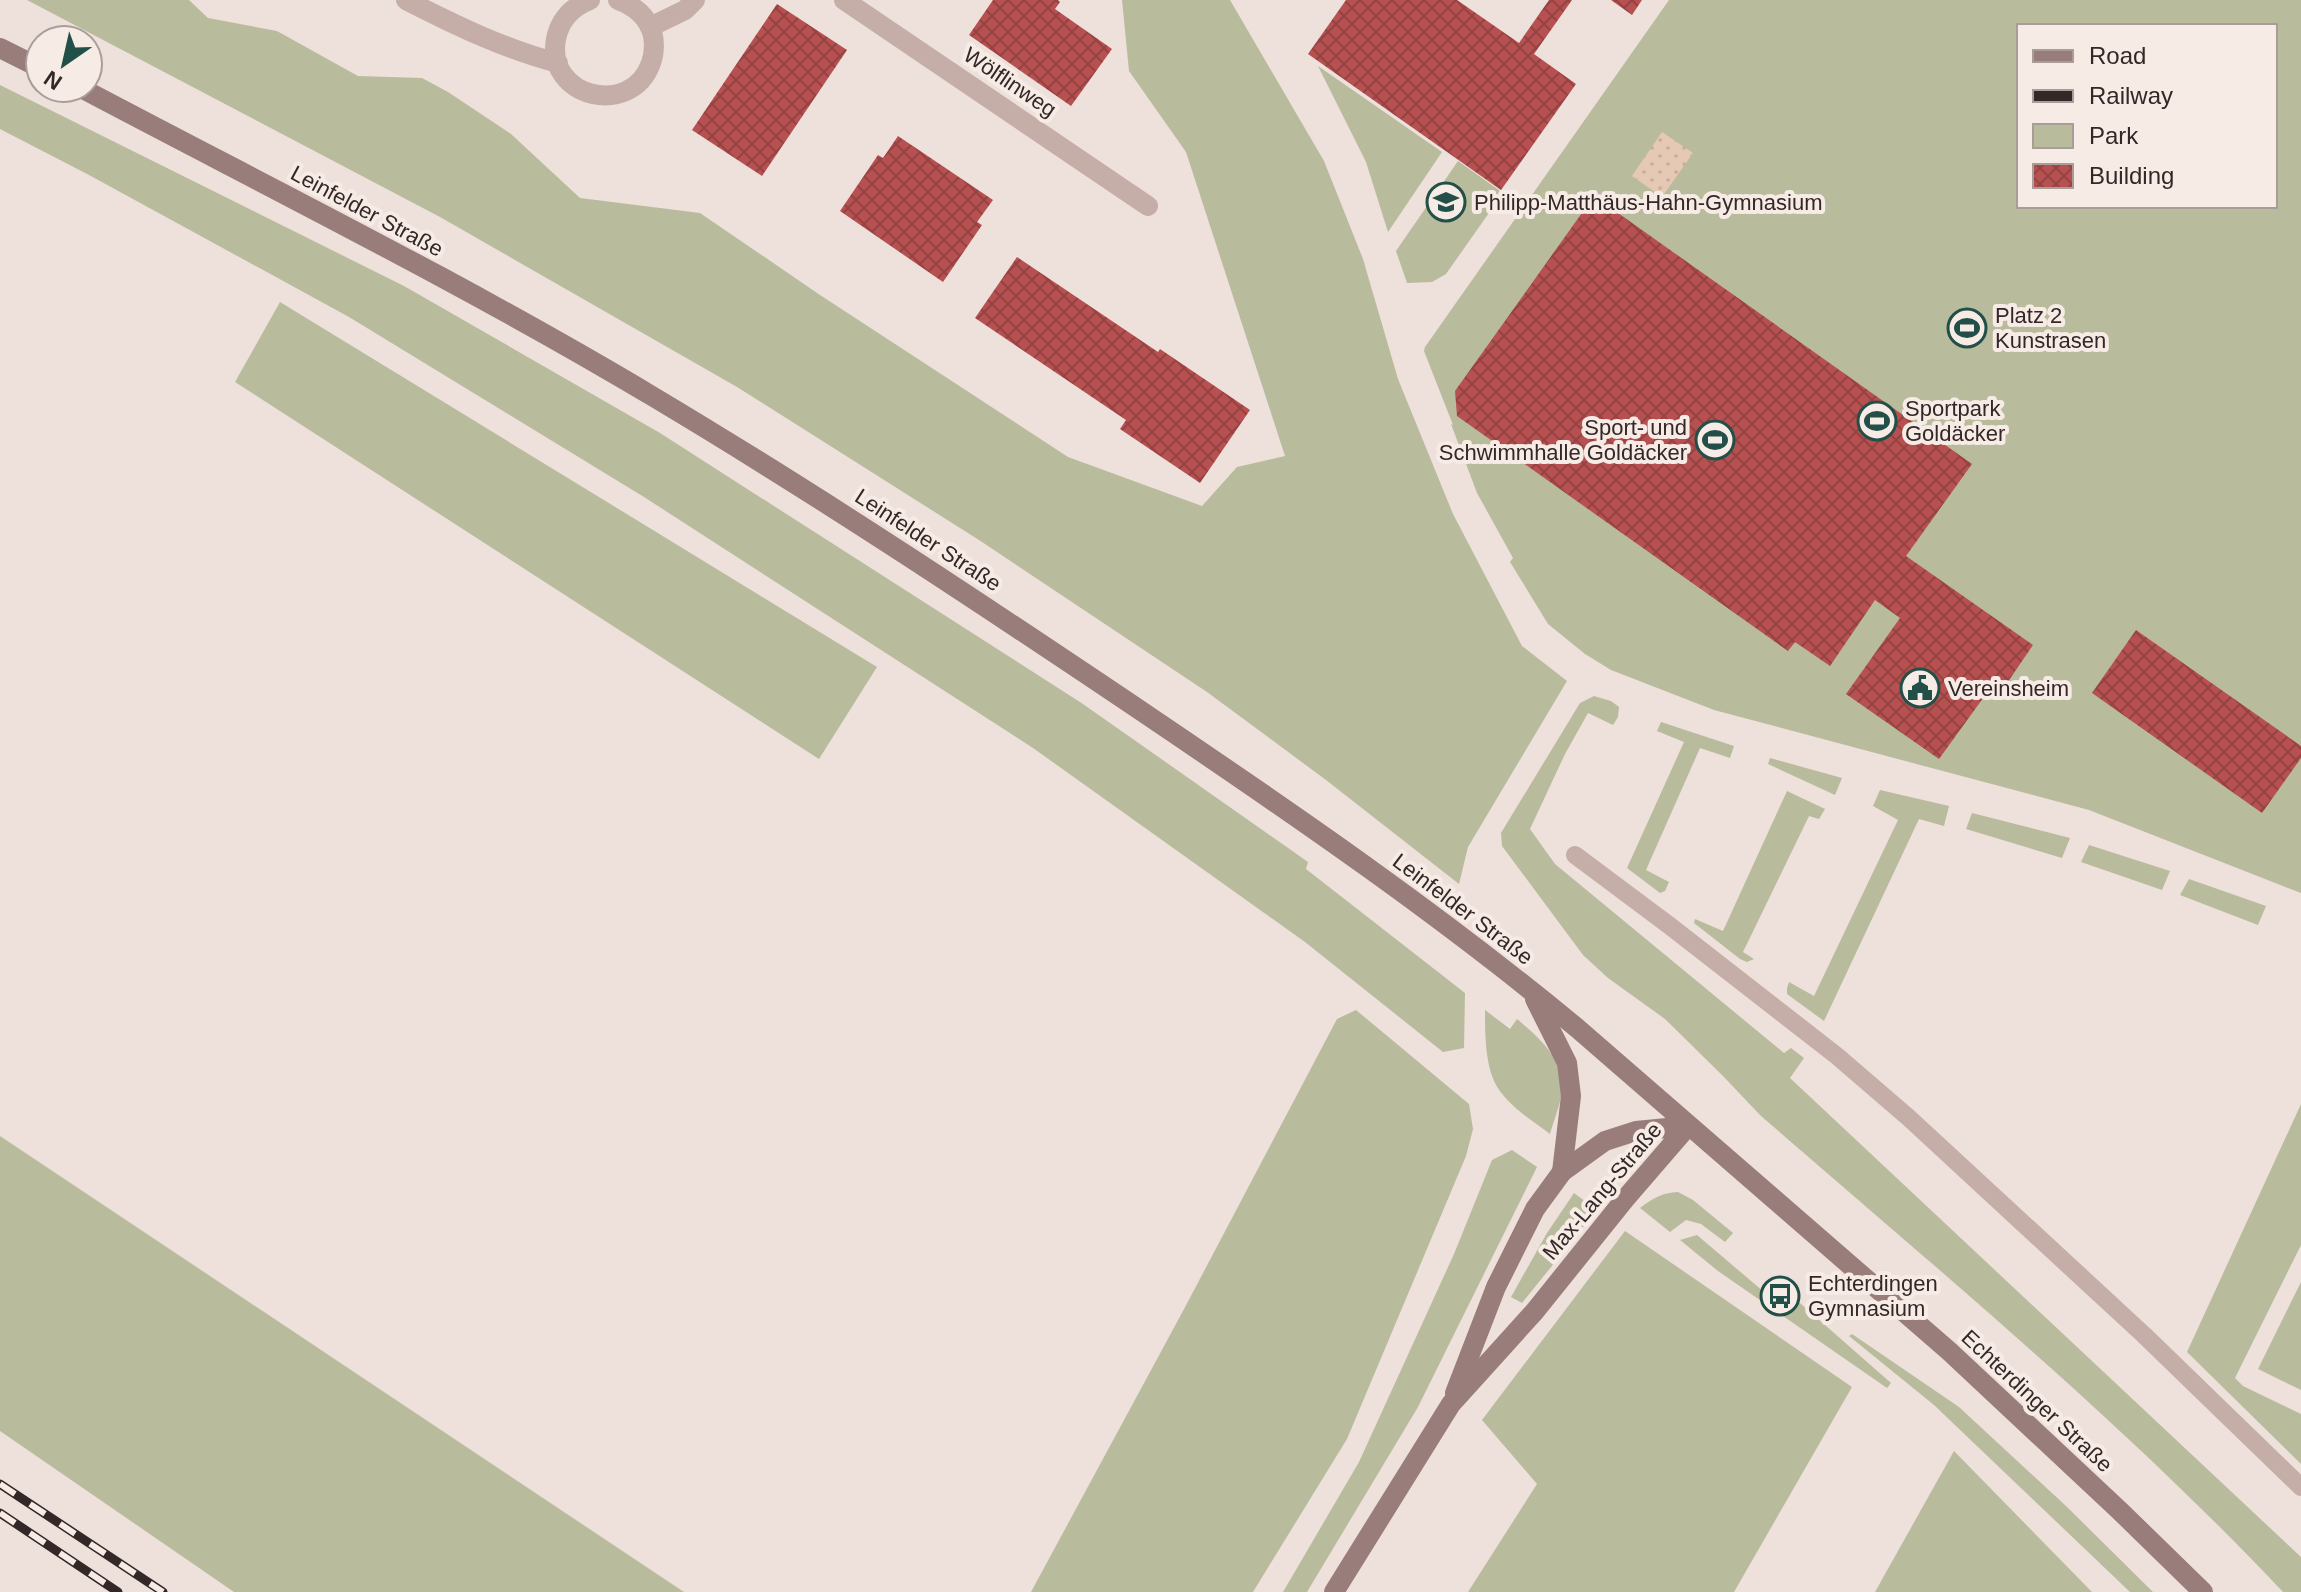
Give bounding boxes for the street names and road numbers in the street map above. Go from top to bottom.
street label: Wölflinweg [959,42,1061,122]
street label: Leinfelder Straße [287,160,447,262]
street label: Leinfelder Straße [850,484,1006,596]
street label: Leinfelder Straße [1388,848,1538,970]
street label: Max-Lang-Straße [1537,1117,1667,1265]
street label: Echterdinger Straße [1956,1325,2118,1477]

